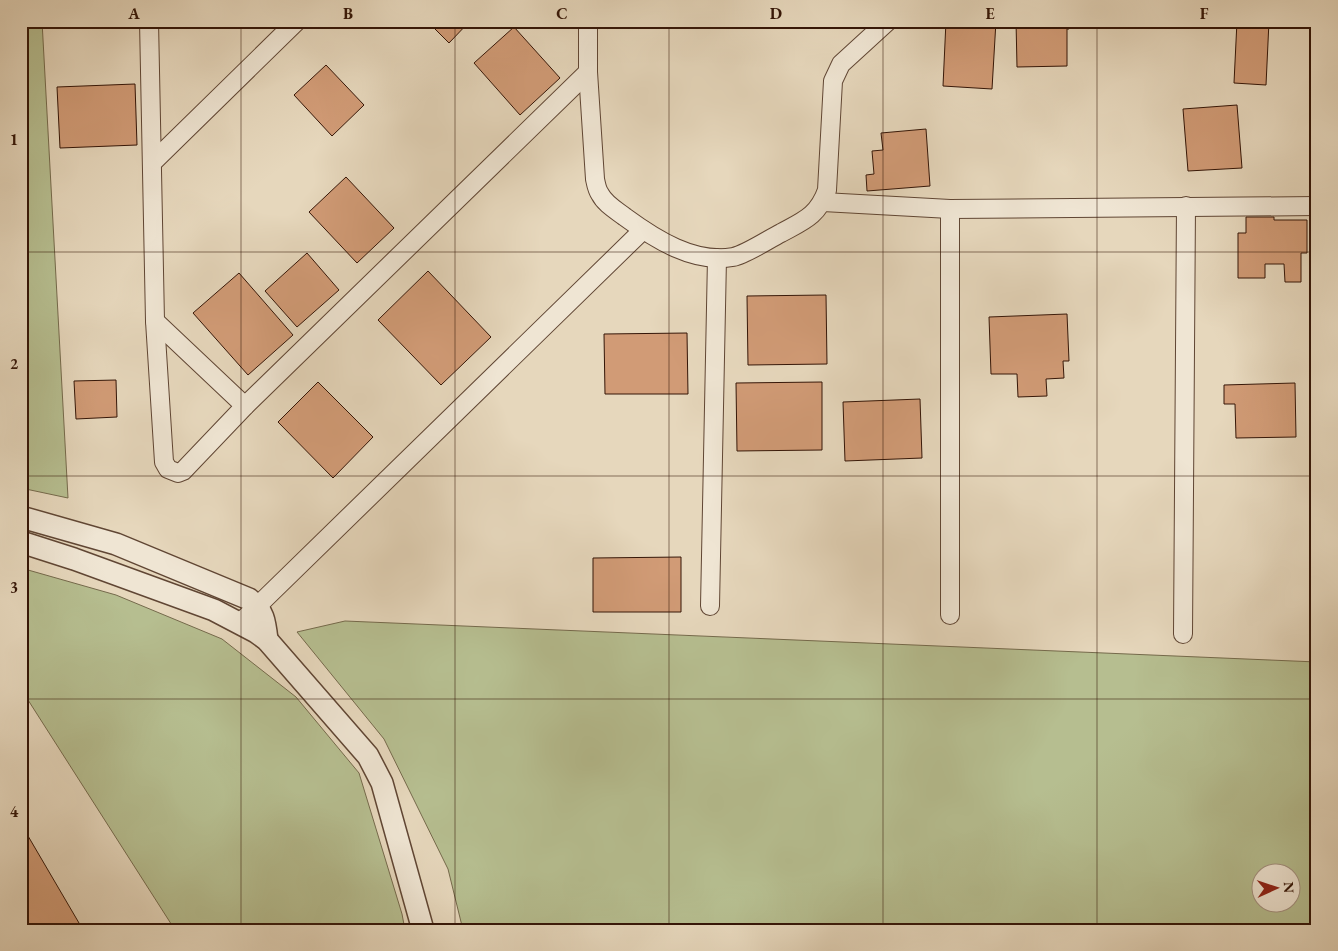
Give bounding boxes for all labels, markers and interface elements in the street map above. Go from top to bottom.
text: A [127,3,140,24]
text: B [343,3,353,24]
text: C [556,3,568,24]
text: D [770,3,782,24]
text: E [985,3,995,24]
text: F [1200,3,1209,24]
text: 1 [10,129,18,150]
text: 2 [10,353,19,374]
text: 3 [10,577,18,598]
text: 4 [10,801,19,822]
north arrow [1250,864,1300,914]
text: N [1280,881,1298,894]

